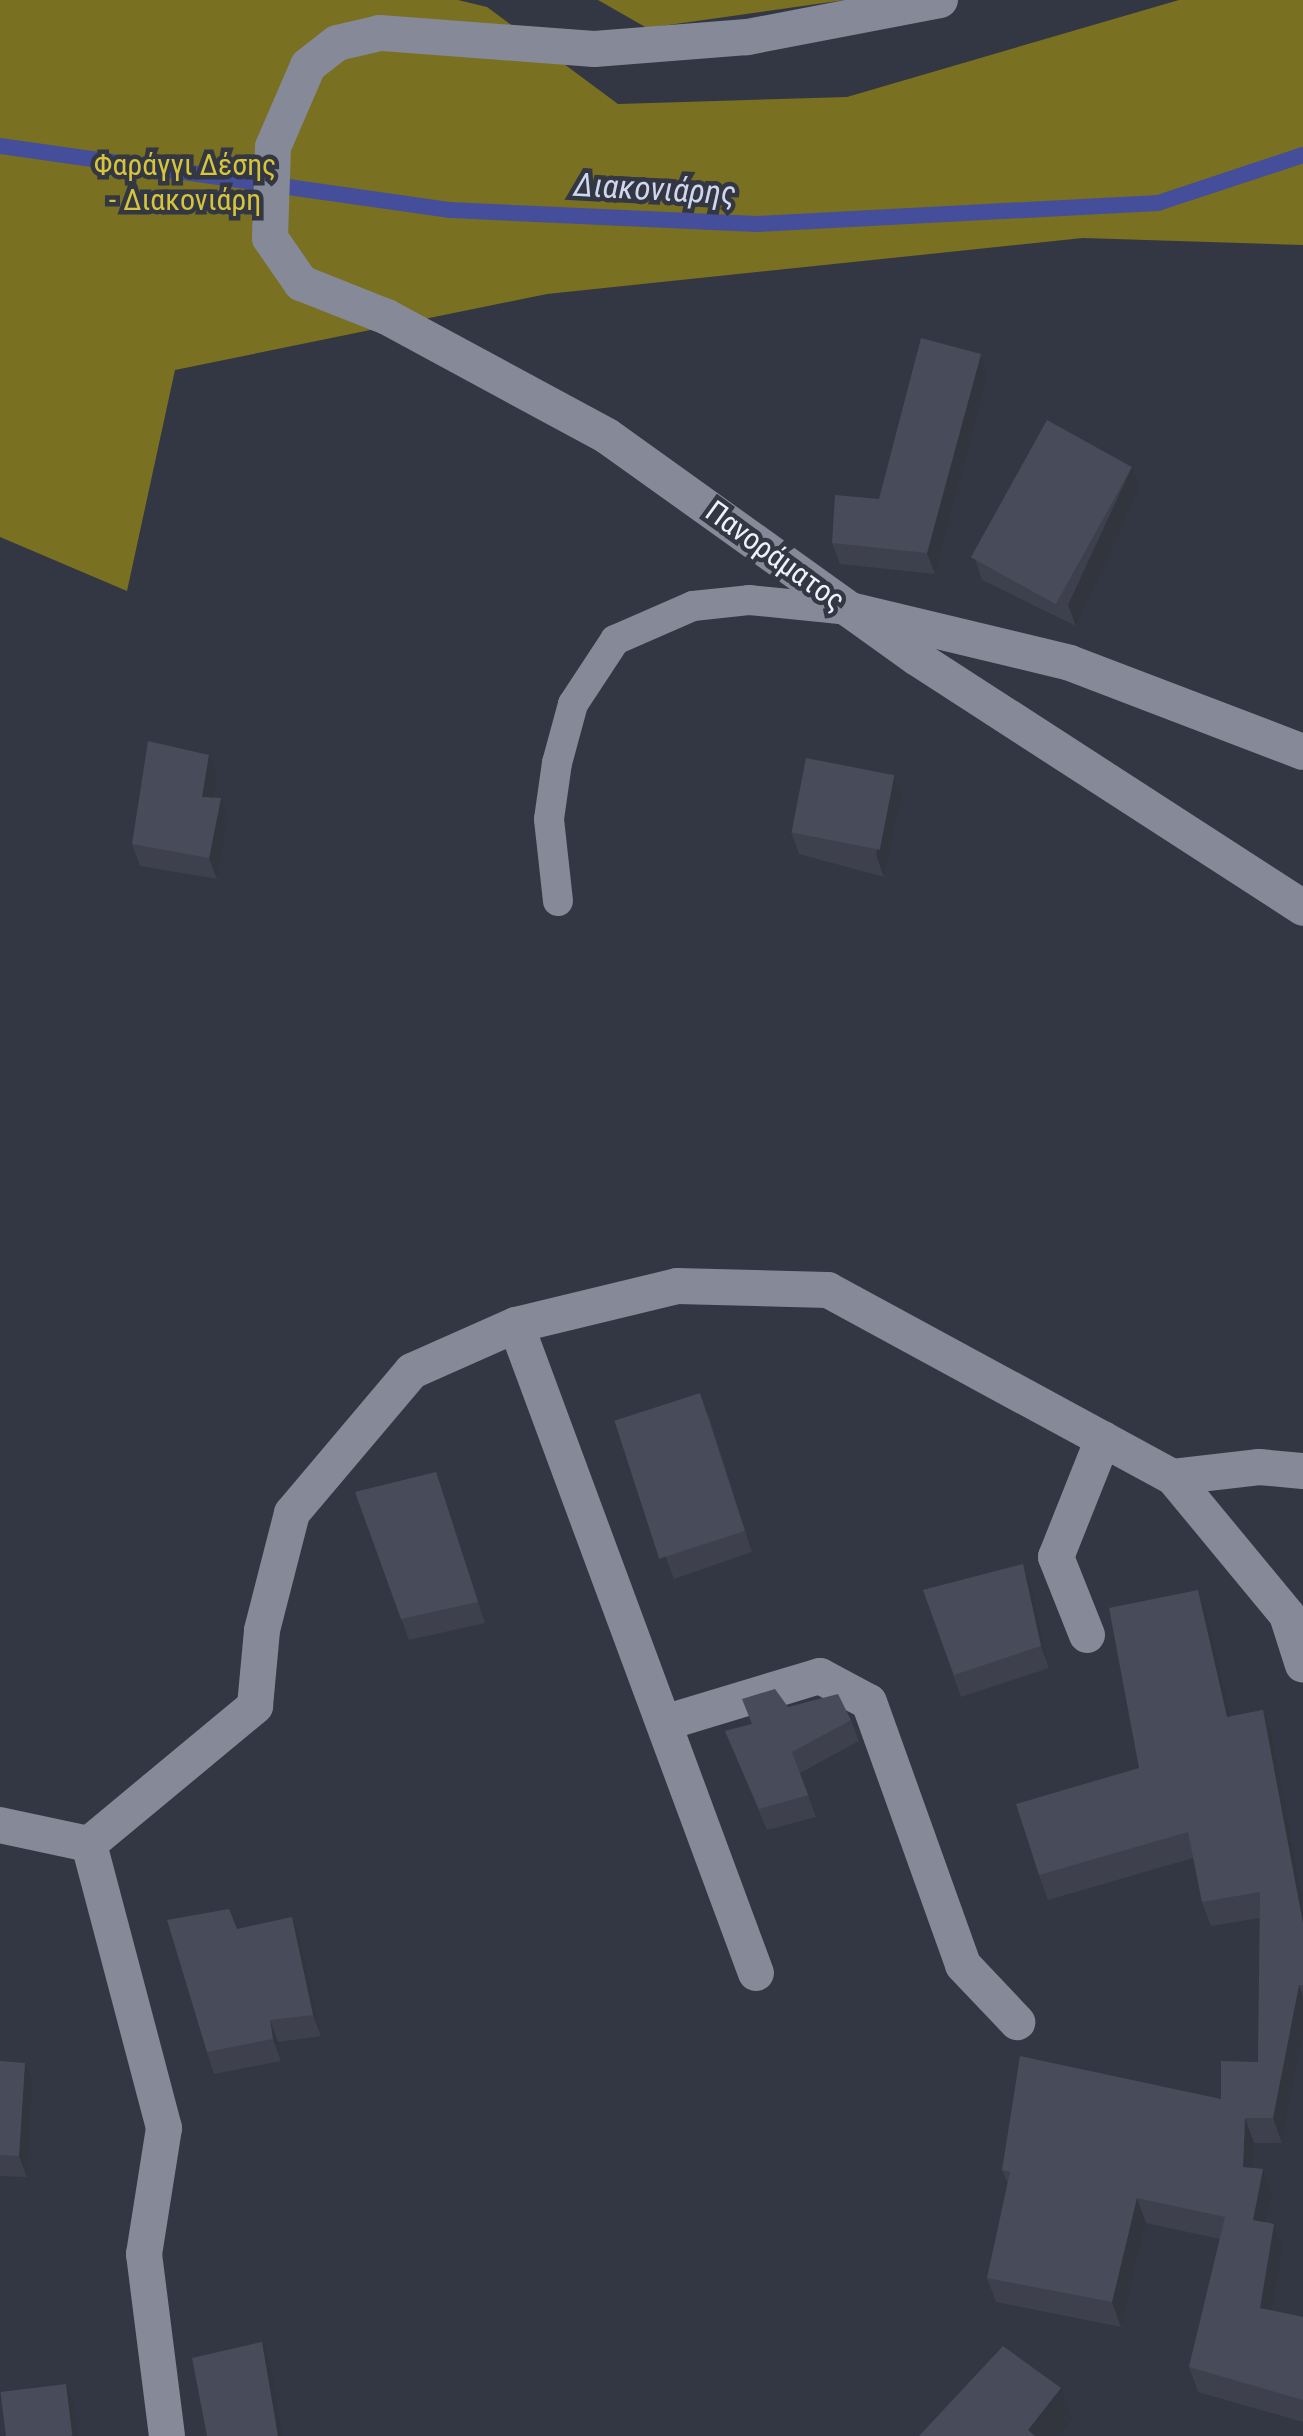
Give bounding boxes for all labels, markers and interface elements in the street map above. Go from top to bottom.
park label: Φαράγγι Δέσης - Διακονιάρη [94,147,276,218]
water label: Διακονιάρης [573,165,737,213]
street label: Πανοράματος [698,493,852,619]

